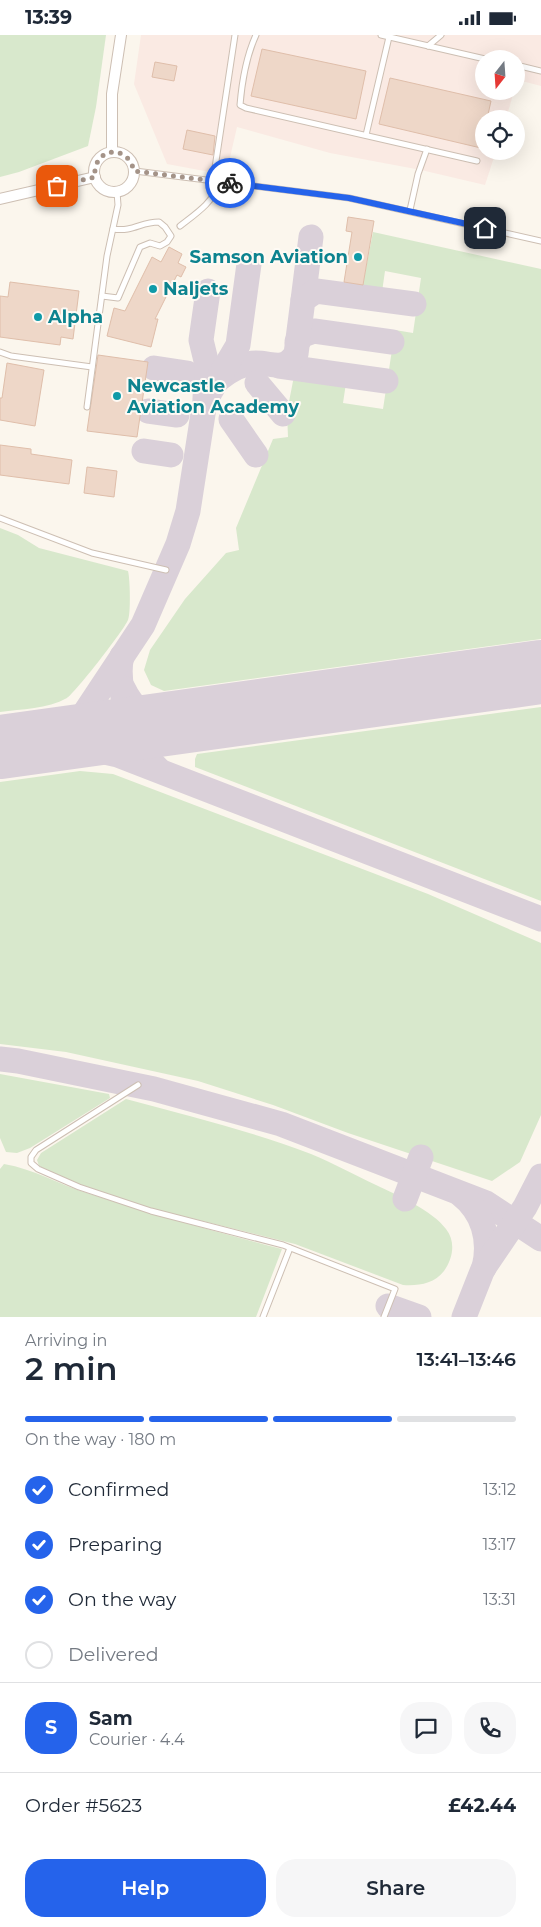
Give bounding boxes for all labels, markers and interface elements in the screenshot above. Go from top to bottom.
text: 13:39 [25,6,72,29]
north arrow [475,50,525,100]
map controls [475,50,525,160]
button: locate [475,110,525,160]
courier [205,158,255,208]
pin [36,165,78,207]
icon: bike [216,169,244,197]
icon: bag [43,172,71,200]
pin [464,207,506,249]
icon: home [471,214,499,242]
place label: Samson Aviation [190,246,348,268]
marker: Samson Aviation [352,251,364,263]
place label: Naljets [163,278,229,300]
marker: Naljets [147,283,159,295]
place label: Alpha [47,306,103,328]
marker: Alpha [32,311,44,323]
place label: Newcastle Aviation Academy [126,375,299,418]
marker: Newcastle Aviation Academy [111,390,123,402]
text: Arriving in [25,1331,107,1350]
text: 13:41–13:46 [417,1348,516,1371]
text: 2 min [25,1349,117,1388]
text: On the way · 180 m [25,1430,176,1449]
icon: check [25,1476,53,1504]
text: Confirmed [68,1478,169,1501]
text: 13:12 [483,1480,516,1499]
icon: check [25,1531,53,1559]
text: Preparing [68,1533,163,1556]
text: 13:17 [483,1535,516,1554]
icon: check [25,1586,53,1614]
text: On the way [68,1588,176,1611]
text: 13:31 [483,1590,516,1609]
text: Delivered [68,1643,159,1666]
button: chat [400,1702,452,1754]
button: phone [464,1702,516,1754]
text: Sam [89,1707,133,1730]
text: S [45,1716,57,1739]
text: Courier · 4.4 [89,1730,185,1749]
text: Order #5623 [25,1794,142,1817]
text: £42.44 [448,1794,516,1817]
button: Help [25,1859,266,1917]
button: Share [276,1859,516,1917]

